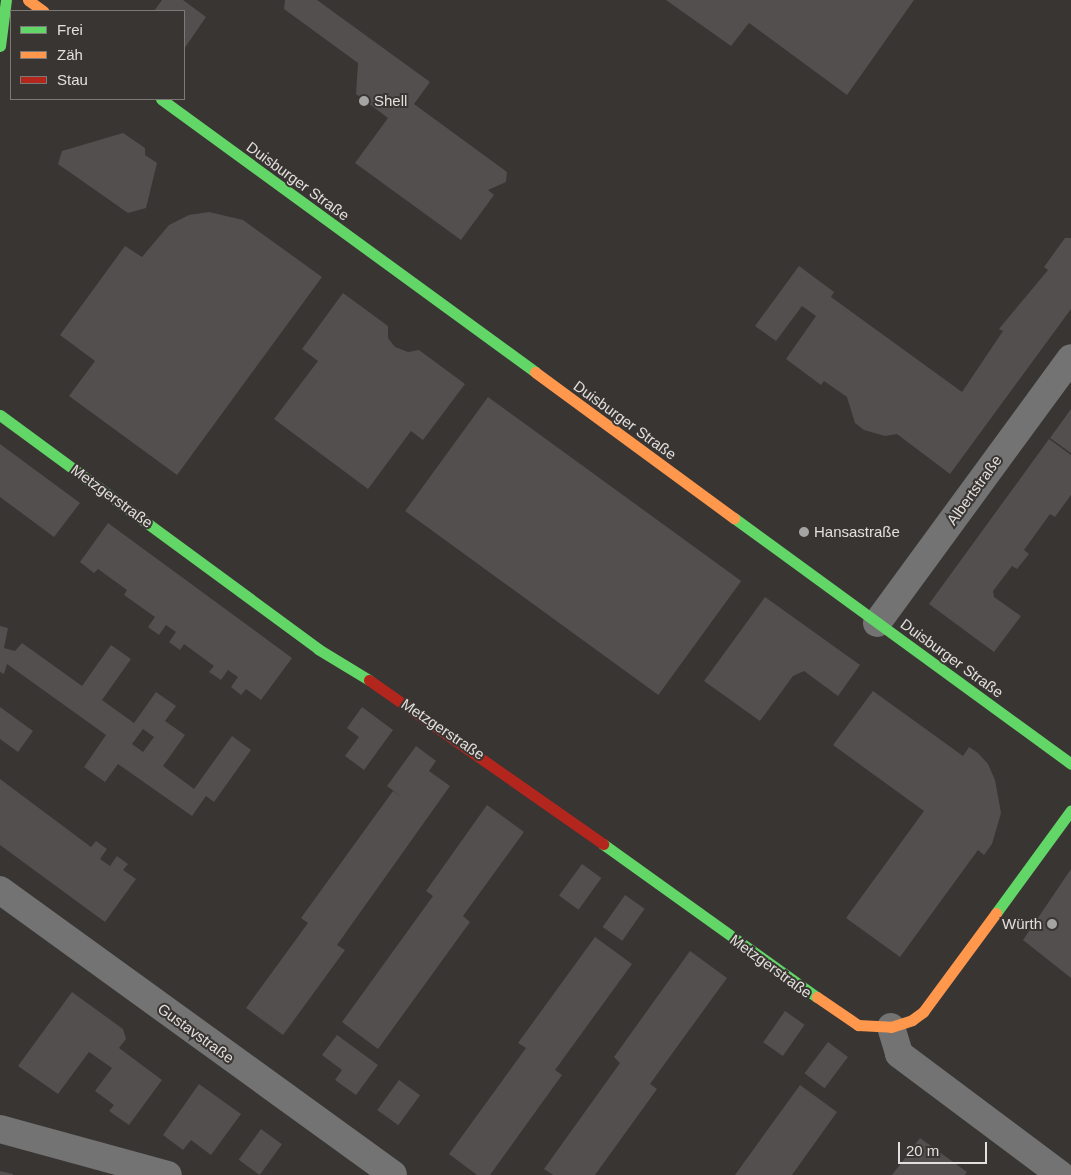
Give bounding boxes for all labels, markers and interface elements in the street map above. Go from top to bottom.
legend [10,10,185,100]
text: Frei [57,21,83,38]
text: Zäh [57,46,83,63]
text: Stau [57,71,88,88]
place label: Shell [374,92,407,110]
marker: Shell [358,95,370,107]
street label: Duisburger Straße [243,138,353,224]
street label: Duisburger Straße [570,377,680,463]
street label: Albertstraße [943,452,1005,528]
street label: Metzgerstraße [68,460,156,532]
place label: Hansastraße [814,523,900,541]
marker: Hansastraße [798,526,810,538]
street label: Duisburger Straße [897,615,1007,701]
street label: Metzgerstraße [398,695,488,763]
place label: Würth [1002,915,1042,933]
marker: Würth [1046,918,1058,930]
street label: Metzgerstraße [727,930,815,1002]
street label: Gustavstraße [154,999,238,1067]
scale bar [901,1132,990,1164]
text: 20 m [906,1142,939,1159]

